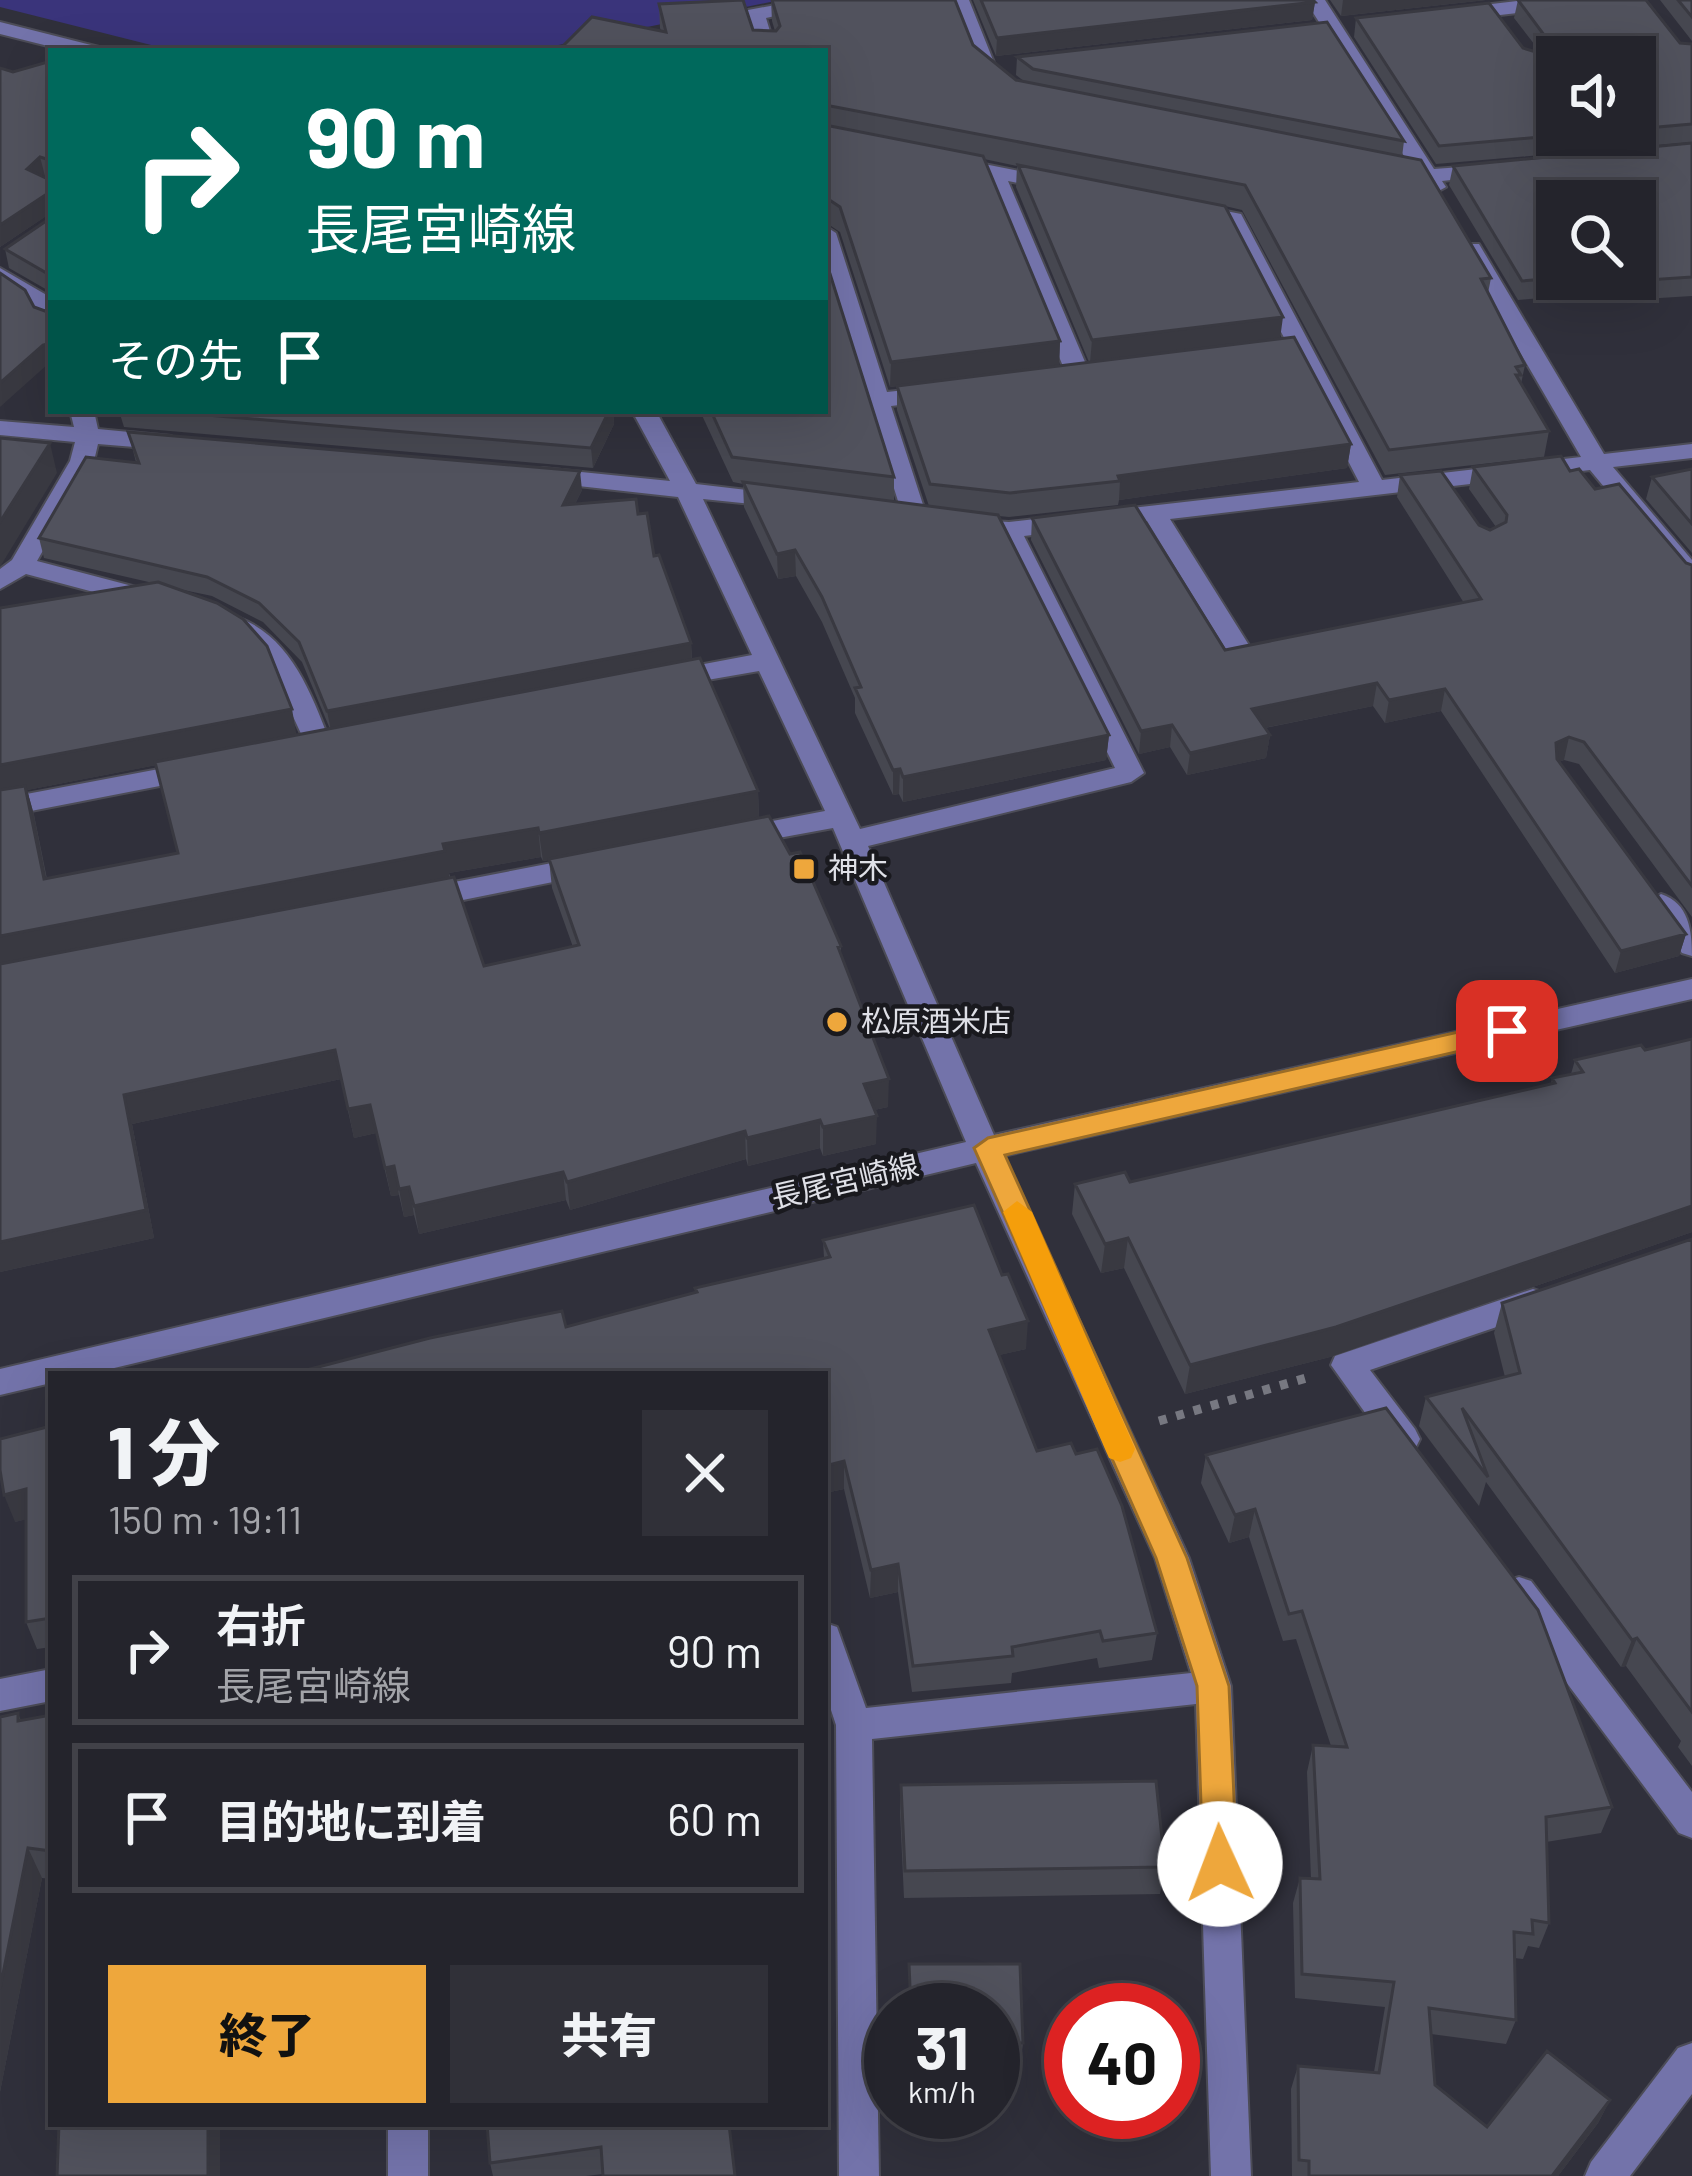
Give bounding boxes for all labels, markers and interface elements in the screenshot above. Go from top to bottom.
map controls [1536,36,1656,300]
button: sound [1536,36,1656,156]
text: 90 m [306,84,485,185]
icon: right [108,96,264,252]
button: search [1536,180,1656,300]
text: 長尾宮崎線 [306,195,576,260]
icon: arrive [267,324,333,390]
text: その先 [108,332,243,386]
place label: 神木 [828,849,888,885]
marker: 神木 [791,856,817,882]
pin [1456,980,1558,1082]
icon: arrive [1474,998,1540,1064]
place label: 松原酒米店 [861,1002,1011,1038]
marker: 松原酒米店 [824,1009,850,1035]
street label: 長尾宮崎線 [767,1146,922,1214]
text: 1 分 [108,1407,220,1493]
button: close [642,1410,768,1536]
text: 150 m · 19:11 [108,1495,302,1542]
text: 右折 [216,1597,306,1651]
icon: right [114,1617,180,1683]
text: 90 m [667,1623,762,1677]
text: 長尾宮崎線 [216,1661,411,1708]
icon: arrive [114,1785,180,1851]
text: 60 m [667,1791,762,1845]
text: 目的地に到着 [216,1793,486,1847]
position arrow [1157,1801,1283,1927]
button: 終了 [108,1965,426,2103]
button: 共有 [450,1965,768,2103]
speed limit sign: 40 [1044,1983,1200,2139]
text: 31 [915,2010,969,2082]
text: km/h [908,2073,976,2109]

